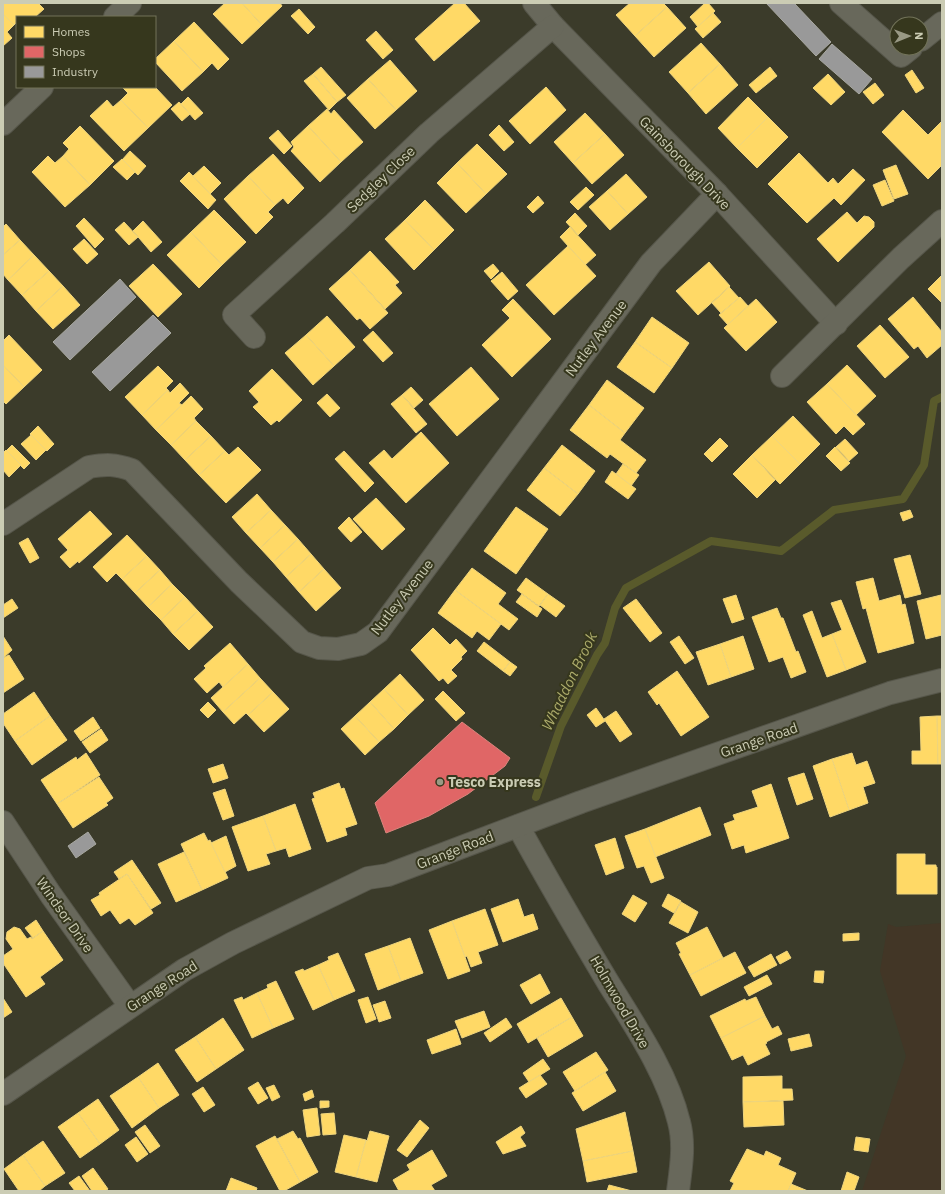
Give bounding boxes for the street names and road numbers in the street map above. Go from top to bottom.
street label: Gainsborough Drive [636,112,735,214]
street label: Sedgley Close [343,142,419,216]
street label: Nutley Avenue [561,296,631,380]
street label: Nutley Avenue [367,555,437,638]
street label: Grange Road [718,718,800,762]
street label: Grange Road [414,827,496,873]
street label: Windsor Drive [32,874,98,956]
street label: Holmwood Drive [586,952,654,1052]
street label: Grange Road [123,956,201,1016]

